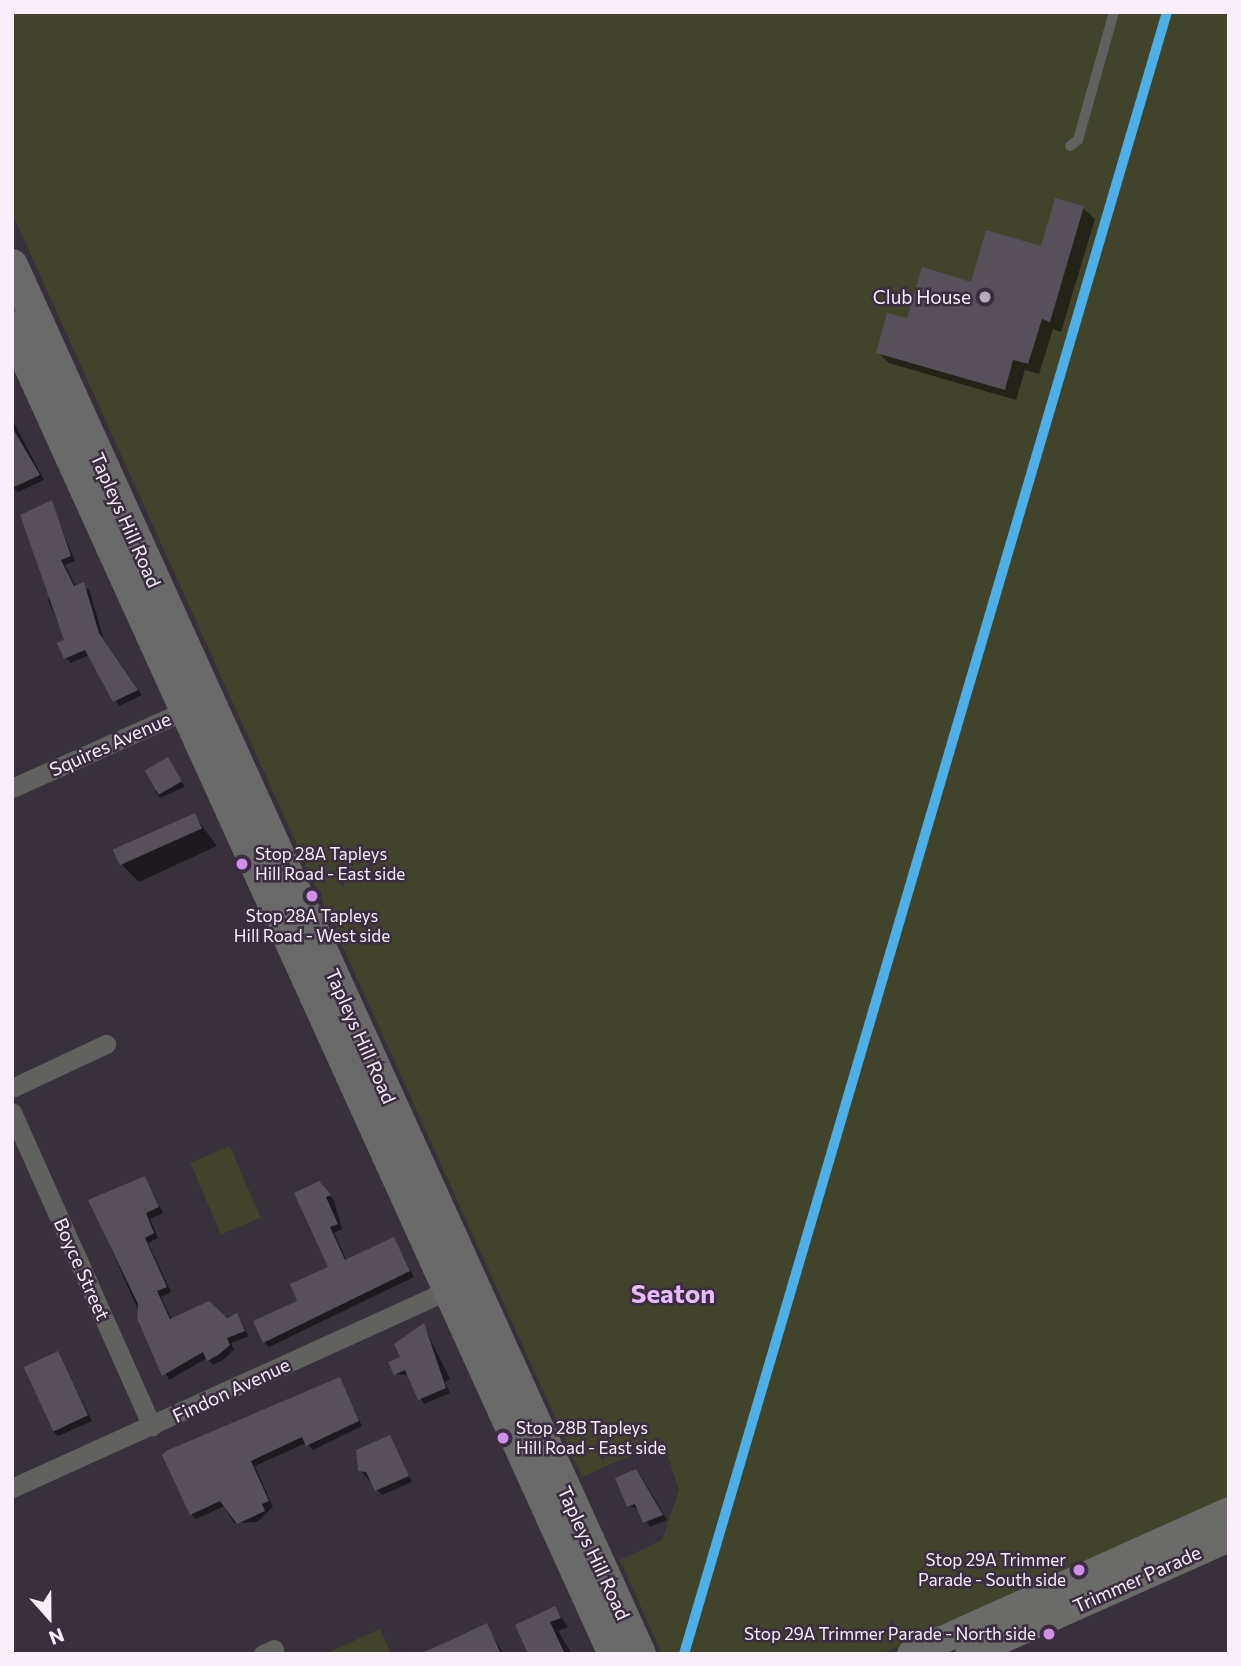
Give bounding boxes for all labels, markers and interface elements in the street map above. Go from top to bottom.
place label: Club House [873,286,971,308]
marker: Club House [977,289,993,305]
street label: Tapleys Hill Road [86,449,166,591]
street label: Squires Avenue [46,707,174,781]
place label: Stop 28A Tapleys Hill Road - East side [255,844,405,884]
marker: Stop 28A Tapleys Hill Road - East side [235,857,249,871]
marker: Stop 28A Tapleys Hill Road - West side [305,889,319,903]
place label: Stop 28A Tapleys Hill Road - West side [234,906,390,946]
street label: Tapleys Hill Road [321,965,401,1107]
street label: Boyce Street [49,1214,115,1324]
district label: Seaton [631,1277,715,1309]
street label: Findon Avenue [169,1353,293,1427]
place label: Stop 28B Tapleys Hill Road - East side [516,1418,666,1458]
marker: Stop 28B Tapleys Hill Road - East side [496,1431,510,1445]
street label: Tapleys Hill Road [553,1482,635,1624]
street label: Trimmer Parade [1069,1541,1205,1617]
place label: Stop 29A Trimmer Parade - South side [918,1550,1066,1590]
marker: Stop 29A Trimmer Parade - South side [1072,1563,1086,1577]
north arrow [14,1582,84,1652]
text: N [46,1624,67,1650]
place label: Stop 29A Trimmer Parade - North side [744,1624,1036,1644]
marker: Stop 29A Trimmer Parade - North side [1042,1627,1056,1641]

